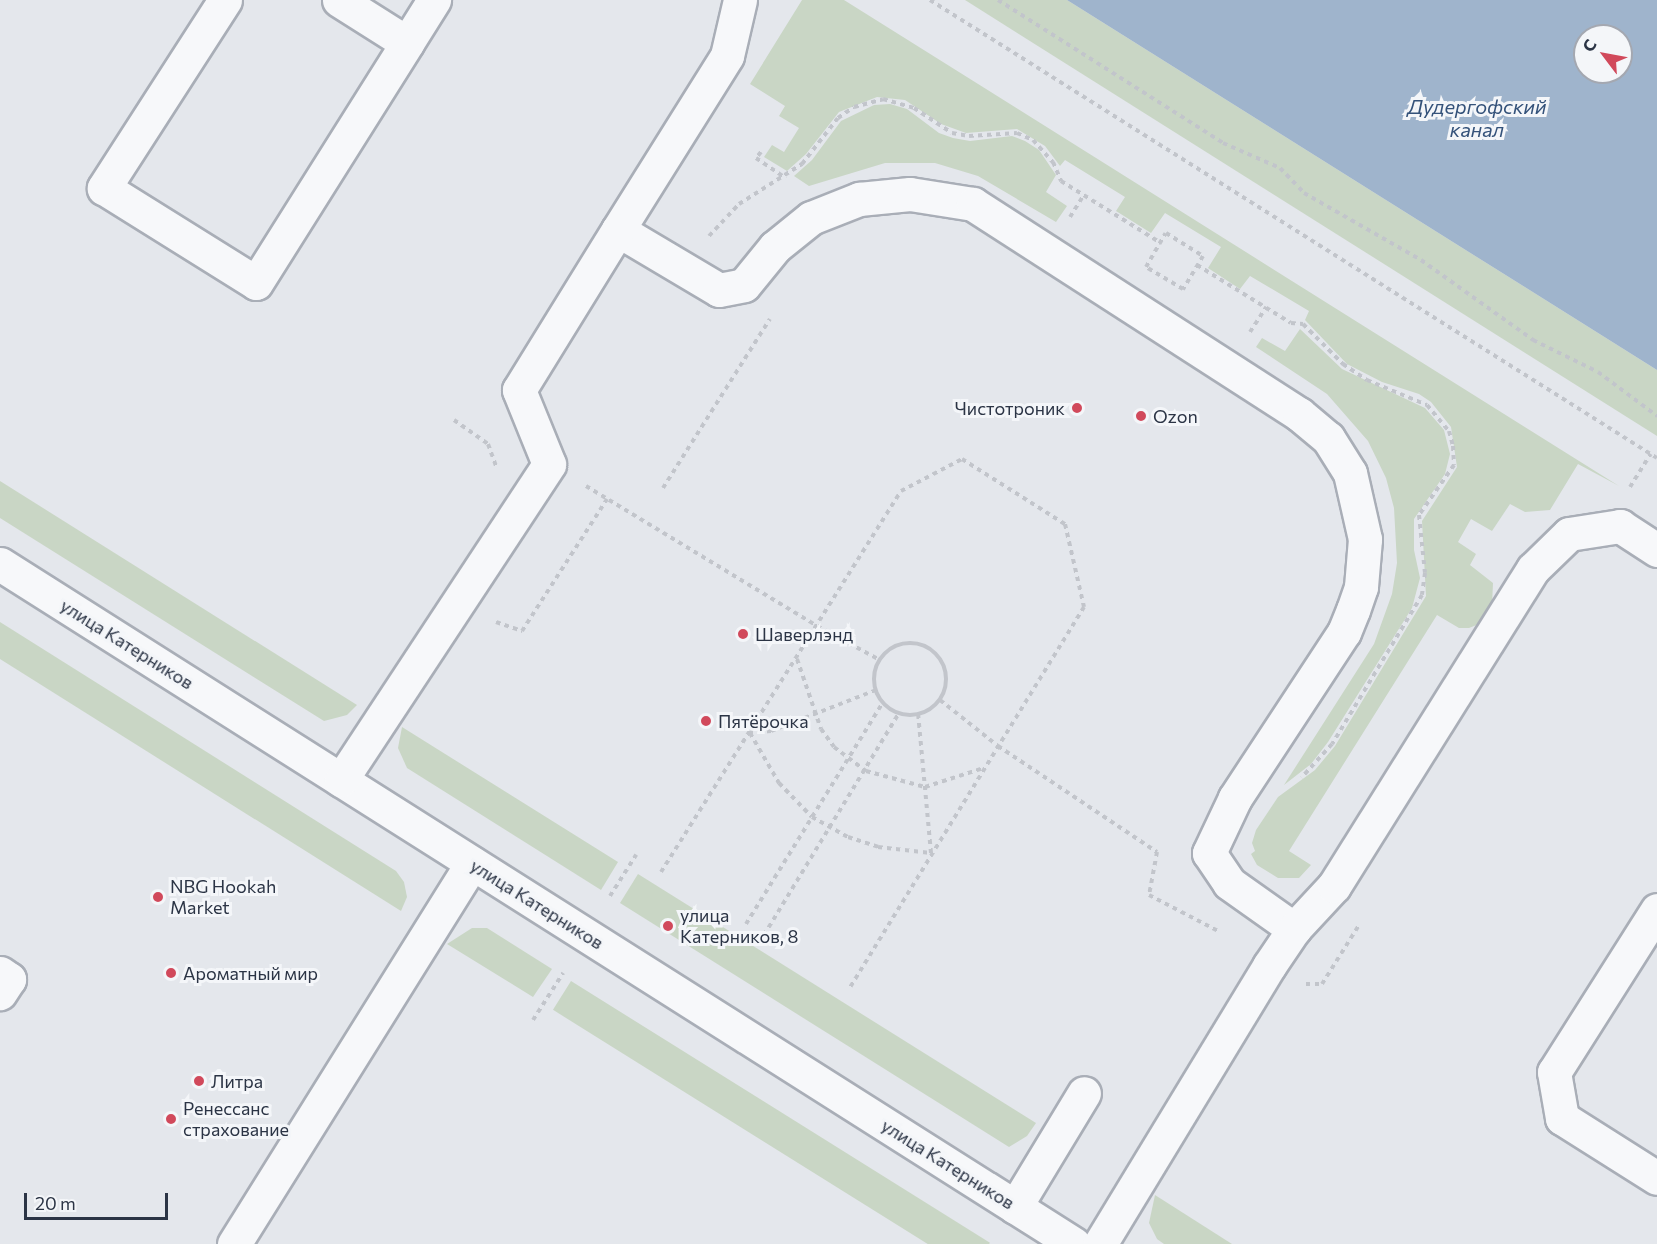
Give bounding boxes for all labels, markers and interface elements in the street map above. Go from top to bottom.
north arrow [1573,24,1633,84]
text: С [1578,36,1600,55]
water label: Дудергофский канал [1407,94,1547,141]
place label: Чистотроник [955,397,1065,419]
marker: Чистотроник [1070,401,1084,415]
place label: Ozon [1153,405,1198,427]
marker: Ozon [1134,409,1148,423]
street label: улица Катерников [57,594,197,694]
place label: Шаверлэнд [755,623,853,645]
marker: Шаверлэнд [736,627,750,641]
place label: Пятёрочка [718,710,809,732]
marker: Пятёрочка [699,714,713,728]
street label: улица Катерников [467,854,607,954]
place label: NBG Hookah Market [170,876,276,918]
marker: NBG Hookah Market [151,890,165,904]
place label: улица Катерников, 8 [680,905,798,948]
marker: улица Катерников, 8 [661,919,675,933]
place label: Ароматный мир [183,962,318,984]
marker: Ароматный мир [164,966,178,980]
place label: Литра [211,1070,263,1092]
marker: Литра [192,1074,206,1088]
place label: Ренессанс страхование [183,1098,289,1140]
marker: Ренессанс страхование [164,1112,178,1126]
street label: улица Катерников [878,1114,1018,1214]
scale bar [27,1181,171,1219]
text: 20 m [35,1192,76,1214]

